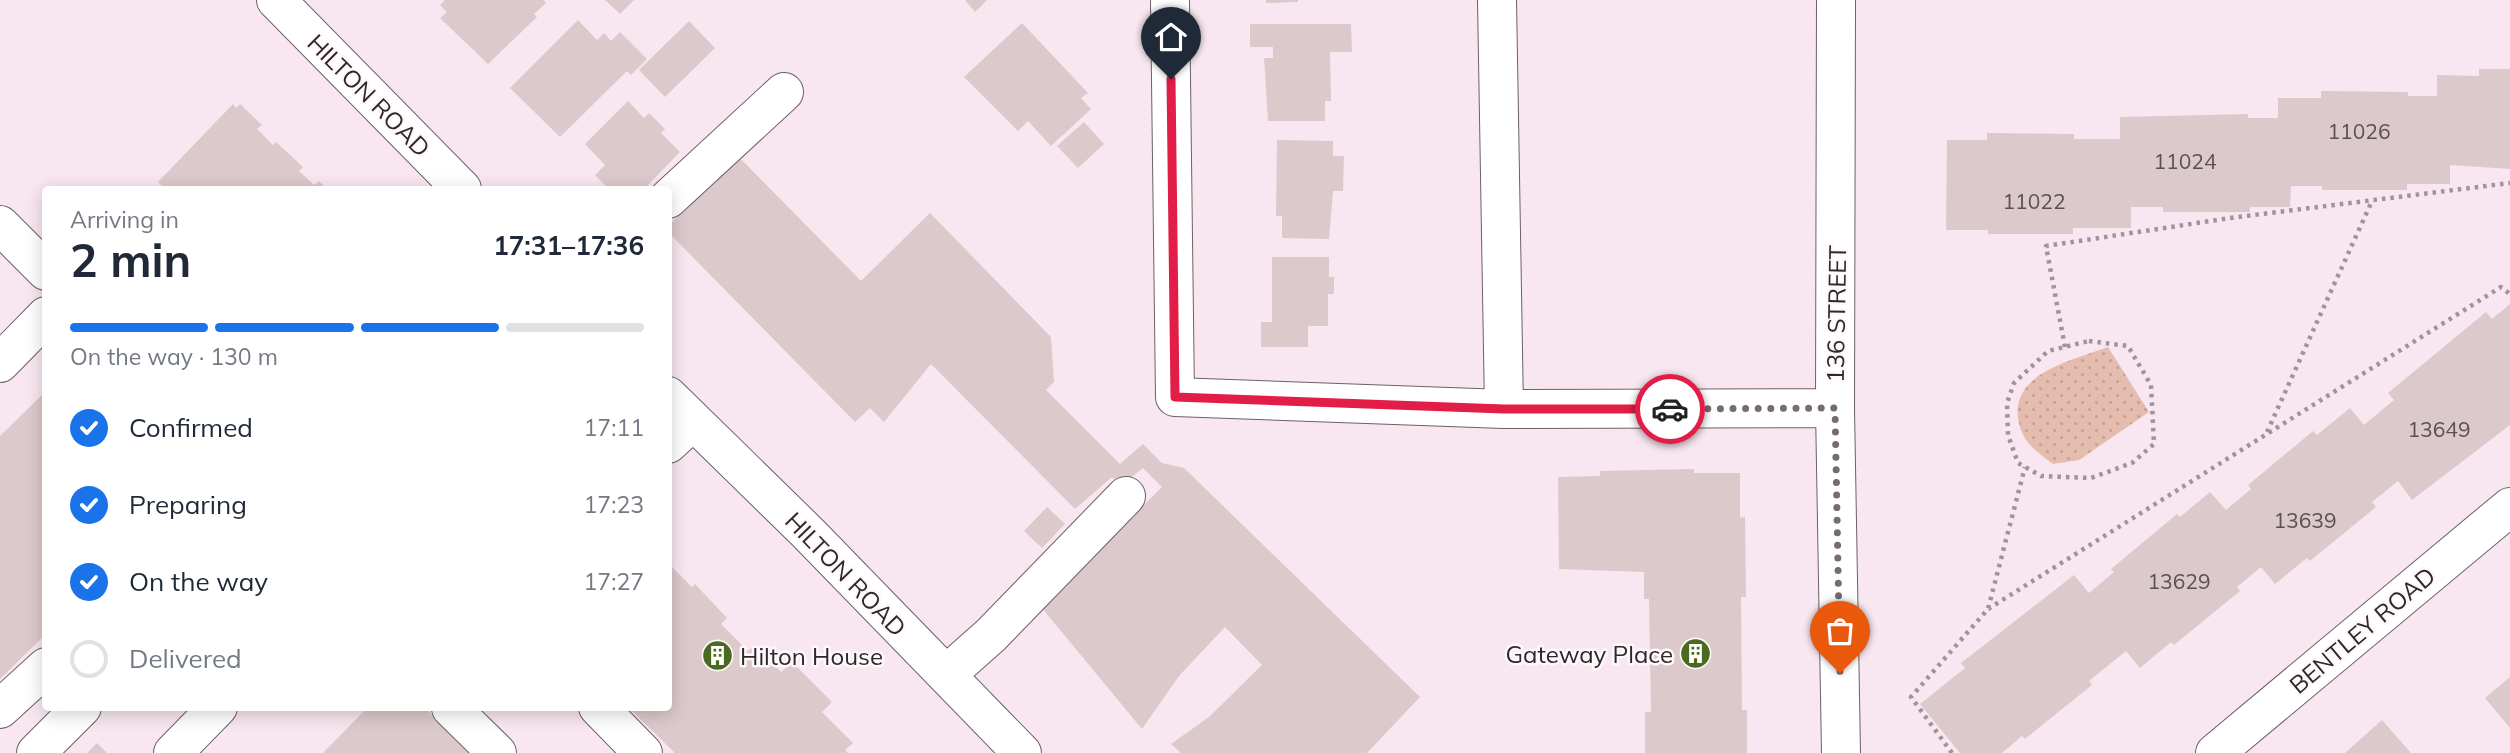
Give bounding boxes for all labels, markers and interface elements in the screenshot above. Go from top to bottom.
pin [1141,7,1201,79]
icon: home [1152,18,1190,56]
street label: HILTON ROAD [301,27,437,163]
house number: 11026 [2328,118,2391,144]
house number: 11024 [2154,148,2217,174]
house number: 11022 [2003,188,2066,214]
text: Arriving in [70,205,179,234]
text: 17:31–17:36 [493,229,644,262]
text: 2 min [70,231,191,289]
street label: 136 STREET [1820,244,1852,383]
text: On the way · 130 m [70,342,278,371]
courier [1635,374,1705,444]
icon: car [1651,390,1689,428]
icon: check [70,409,108,447]
text: Confirmed [129,411,253,444]
text: 17:11 [584,413,644,442]
house number: 13649 [2408,416,2471,442]
icon: check [70,486,108,524]
text: Preparing [129,488,247,521]
text: 17:23 [584,490,644,519]
street label: HILTON ROAD [779,506,913,642]
house number: 13639 [2274,507,2337,533]
street label: BENTLEY ROAD [2283,560,2441,700]
icon: check [70,563,108,601]
text: On the way [129,565,268,598]
text: 17:27 [584,567,644,596]
house number: 13629 [2148,568,2211,594]
pin [1810,601,1870,673]
icon: bag [1821,612,1859,650]
building icon: Gateway Place [1679,637,1713,671]
building icon: Hilton House [700,639,734,673]
place label: Gateway Place [1506,639,1673,669]
place label: Hilton House [740,641,883,671]
text: Delivered [129,642,242,675]

